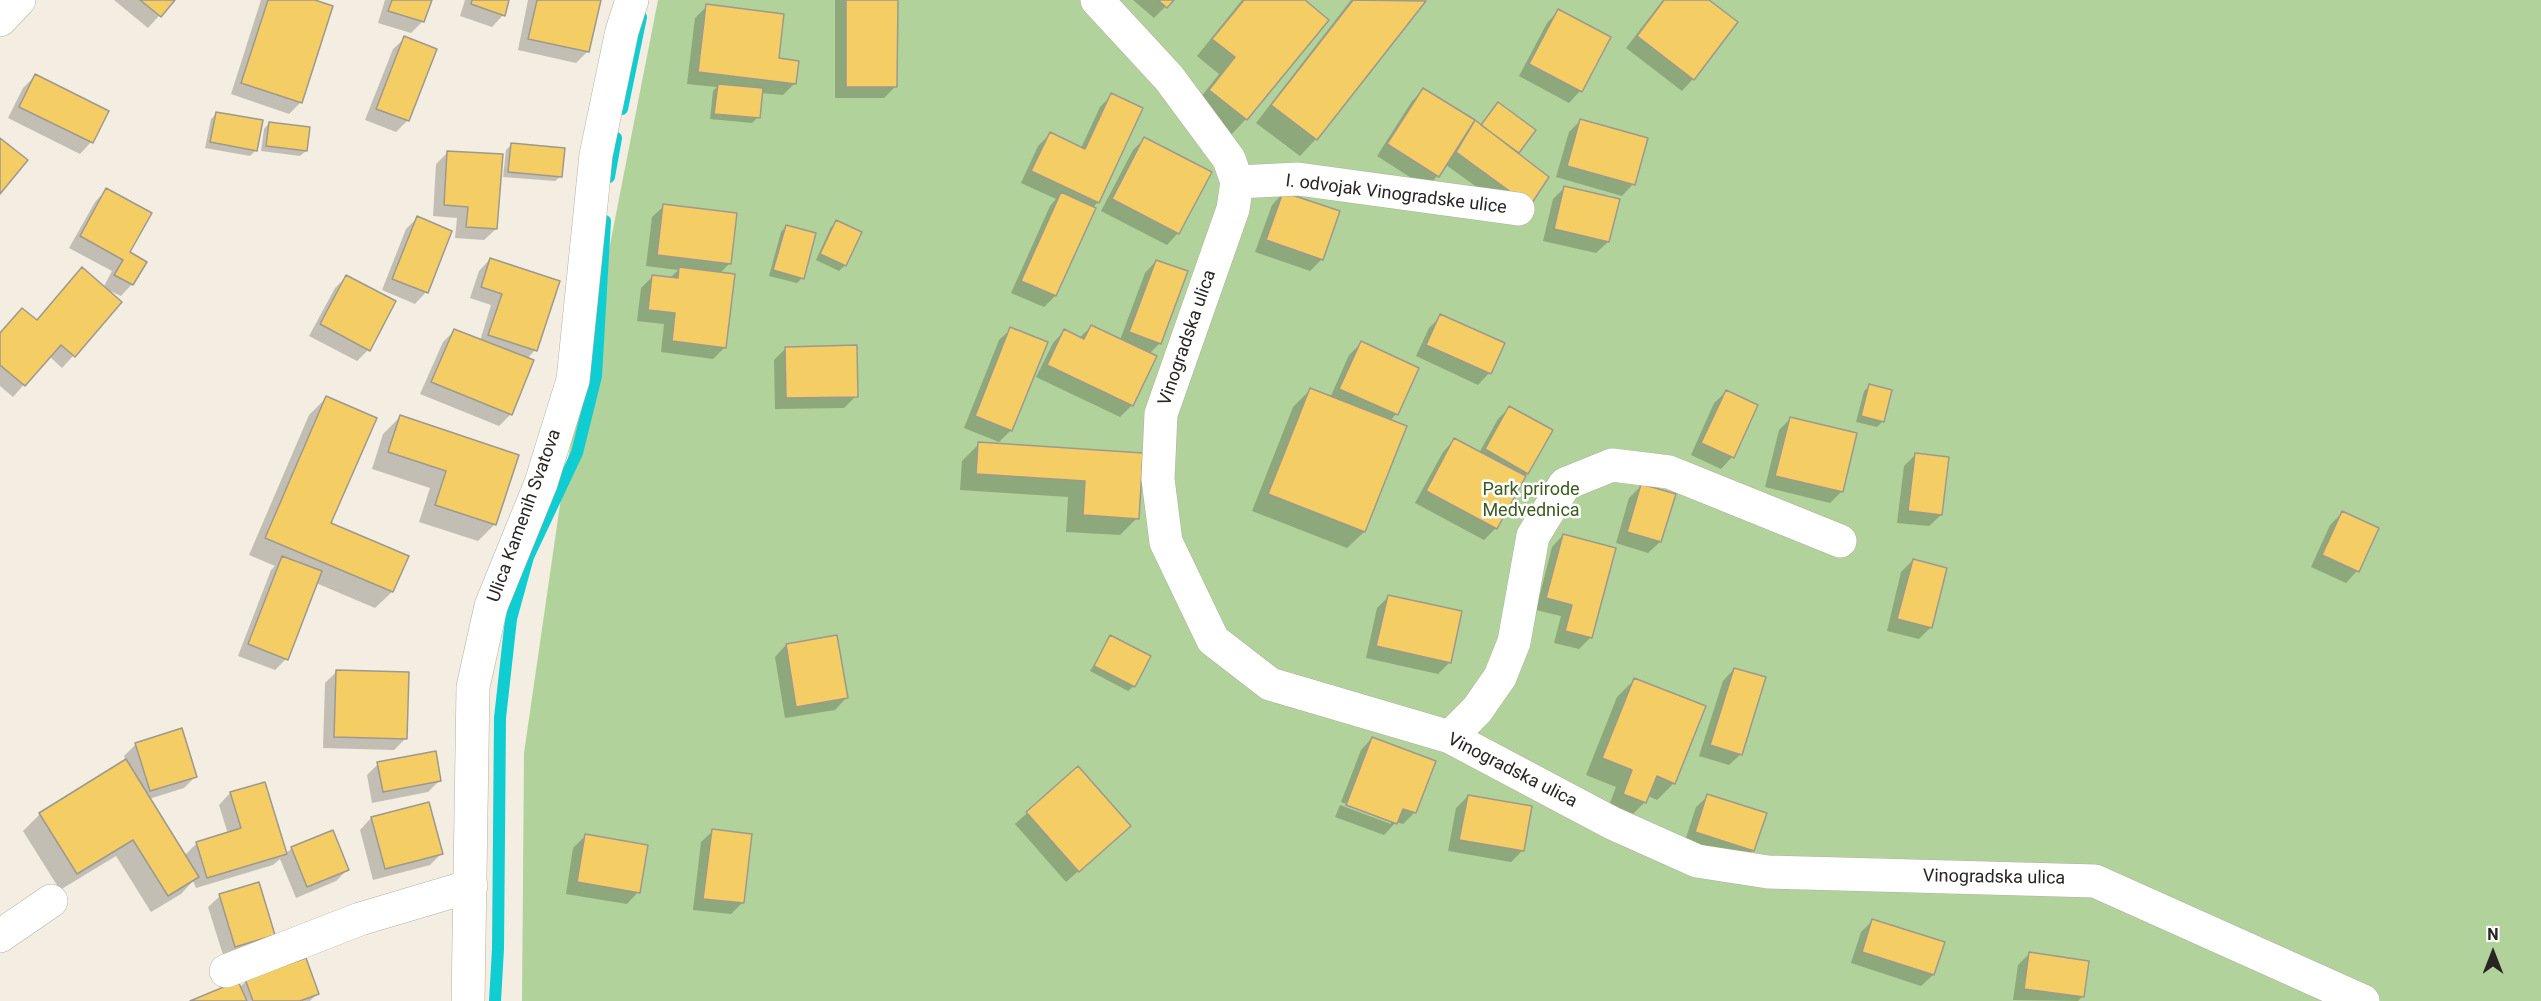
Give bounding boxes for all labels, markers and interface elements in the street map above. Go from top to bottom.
street label: I. odvojak Vinogradske ulice [1284,171,1508,219]
street label: Vinogradska ulica [1155,267,1221,409]
street label: Ulica Kamenih Svatova [484,427,566,605]
park label: Park prirode Medvednica [1482,479,1580,522]
street label: Vinogradska ulica [1444,729,1580,813]
street label: Vinogradska ulica [1923,866,2065,890]
north arrow [2463,923,2523,983]
text: N [2487,925,2499,944]

